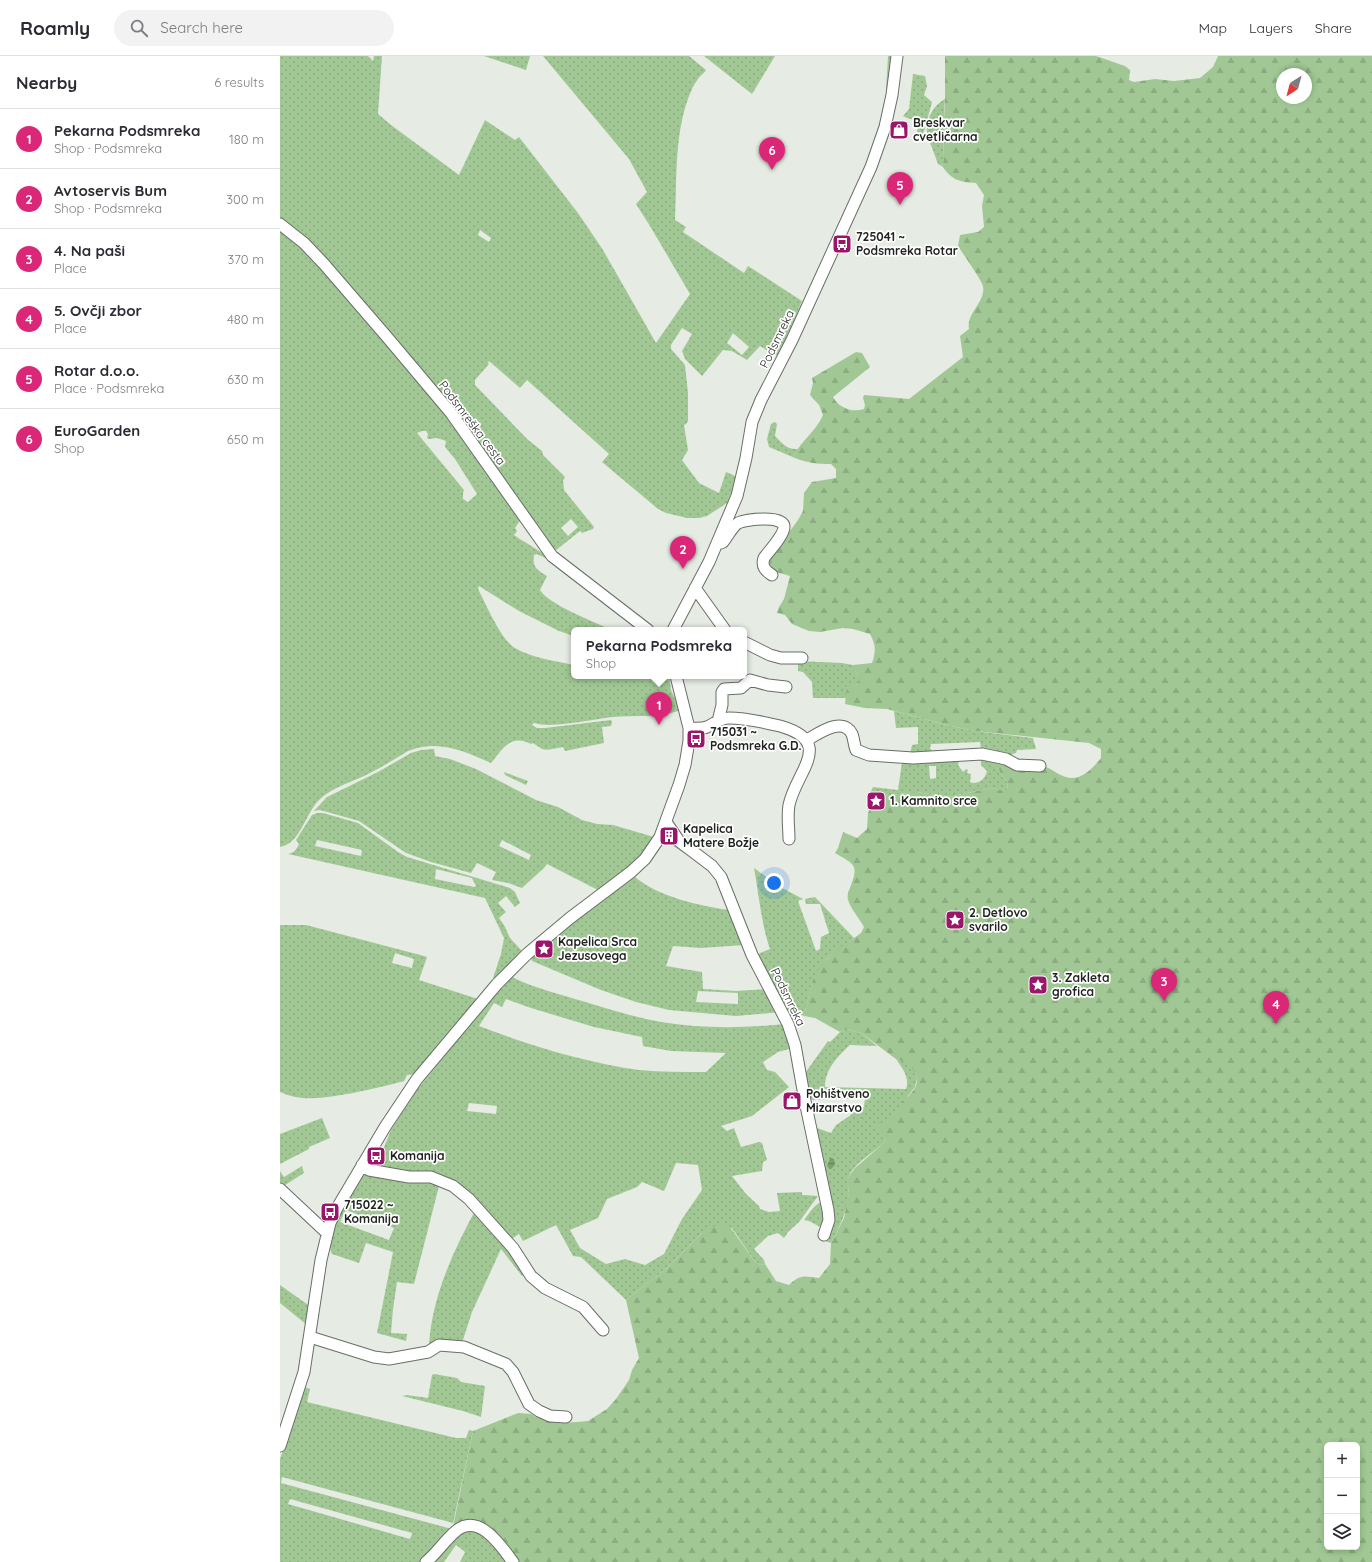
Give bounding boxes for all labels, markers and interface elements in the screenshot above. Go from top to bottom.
search box [114,10,394,46]
text: Roamly [20,16,90,40]
icon: search [128,17,150,39]
text: Search here [160,18,243,37]
text: Map [1198,19,1227,37]
text: Layers [1249,19,1293,37]
text: Share [1315,19,1352,37]
north arrow [1276,68,1312,104]
text: Nearby [16,72,77,93]
text: 6 results [214,74,264,90]
place label: Breskvar cvetličarna [913,115,978,144]
shop icon: Breskvar cvetličarna [888,119,910,141]
text: Pekarna Podsmreka [54,121,200,140]
text: 1 [26,131,32,147]
text: 180 m [229,131,264,147]
pin: 6 [759,137,785,170]
text: Shop · Podsmreka [54,140,162,156]
pin: 5 [887,172,913,205]
text: Avtoservis Bum [54,181,167,200]
text: 2 [25,191,33,207]
text: 300 m [226,191,264,207]
text: Shop · Podsmreka [54,200,162,216]
place label: 725041 ~ Podsmreka Rotar [856,229,958,258]
bus stop icon: 725041 ~ Podsmreka Rotar [831,233,853,255]
text: 4. Na paši [54,241,125,260]
text: 3 [26,251,32,267]
text: 370 m [227,251,264,267]
text: Place [54,260,87,276]
text: 5. Ovčji zbor [54,301,142,320]
street label: Podsmreka [756,307,797,370]
text: 4 [25,311,33,327]
text: 480 m [227,311,264,327]
text: Place [54,320,87,336]
text: Rotar d.o.o. [54,361,139,380]
text: 5 [25,371,33,387]
text: 630 m [227,371,264,387]
street label: Podsmreška cesta [436,378,509,468]
text: Place · Podsmreka [54,380,164,396]
text: EuroGarden [54,421,140,440]
text: 6 [25,431,33,447]
text: 650 m [227,431,264,447]
text: Shop [54,440,84,456]
pin: 2 [670,536,696,569]
popup [571,627,747,679]
text: Pekarna Podsmreka [586,636,732,655]
text: Shop [586,655,616,671]
pin: 1 [646,692,672,725]
place label: 715031 ~ Podsmreka G.D. [710,724,802,753]
bus stop icon: 715031 ~ Podsmreka G.D. [685,728,707,750]
place icon: 1. Kamnito srce [865,790,887,812]
place label: 1. Kamnito srce [890,793,977,808]
place label: Kapelica Matere Božje [683,821,759,850]
building icon: Kapelica Matere Božje [658,825,680,847]
your location [764,873,784,893]
place label: 2. Detlovo svarilo [969,905,1028,934]
place icon: 2. Detlovo svarilo [944,909,966,931]
place label: Kapelica Srca Jezusovega [558,934,637,963]
place icon: Kapelica Srca Jezusovega [533,938,555,960]
street label: Podsmreka [768,965,809,1028]
pin: 3 [1151,968,1177,1001]
place label: 3. Zakleta grofica [1052,970,1110,999]
place icon: 3. Zakleta grofica [1027,974,1049,996]
pin: 4 [1263,991,1289,1024]
place label: Pohištveno Mizarstvo [806,1086,870,1115]
shop icon: Pohištveno Mizarstvo [781,1090,803,1112]
bus stop icon: Komanija [365,1145,387,1167]
place label: Komanija [390,1148,445,1163]
place label: 715022 ~ Komanija [344,1197,399,1226]
bus stop icon: 715022 ~ Komanija [319,1201,341,1223]
map controls [1324,1442,1360,1550]
button: + [1324,1442,1360,1478]
button: − [1324,1478,1360,1514]
button: layers [1324,1514,1360,1550]

